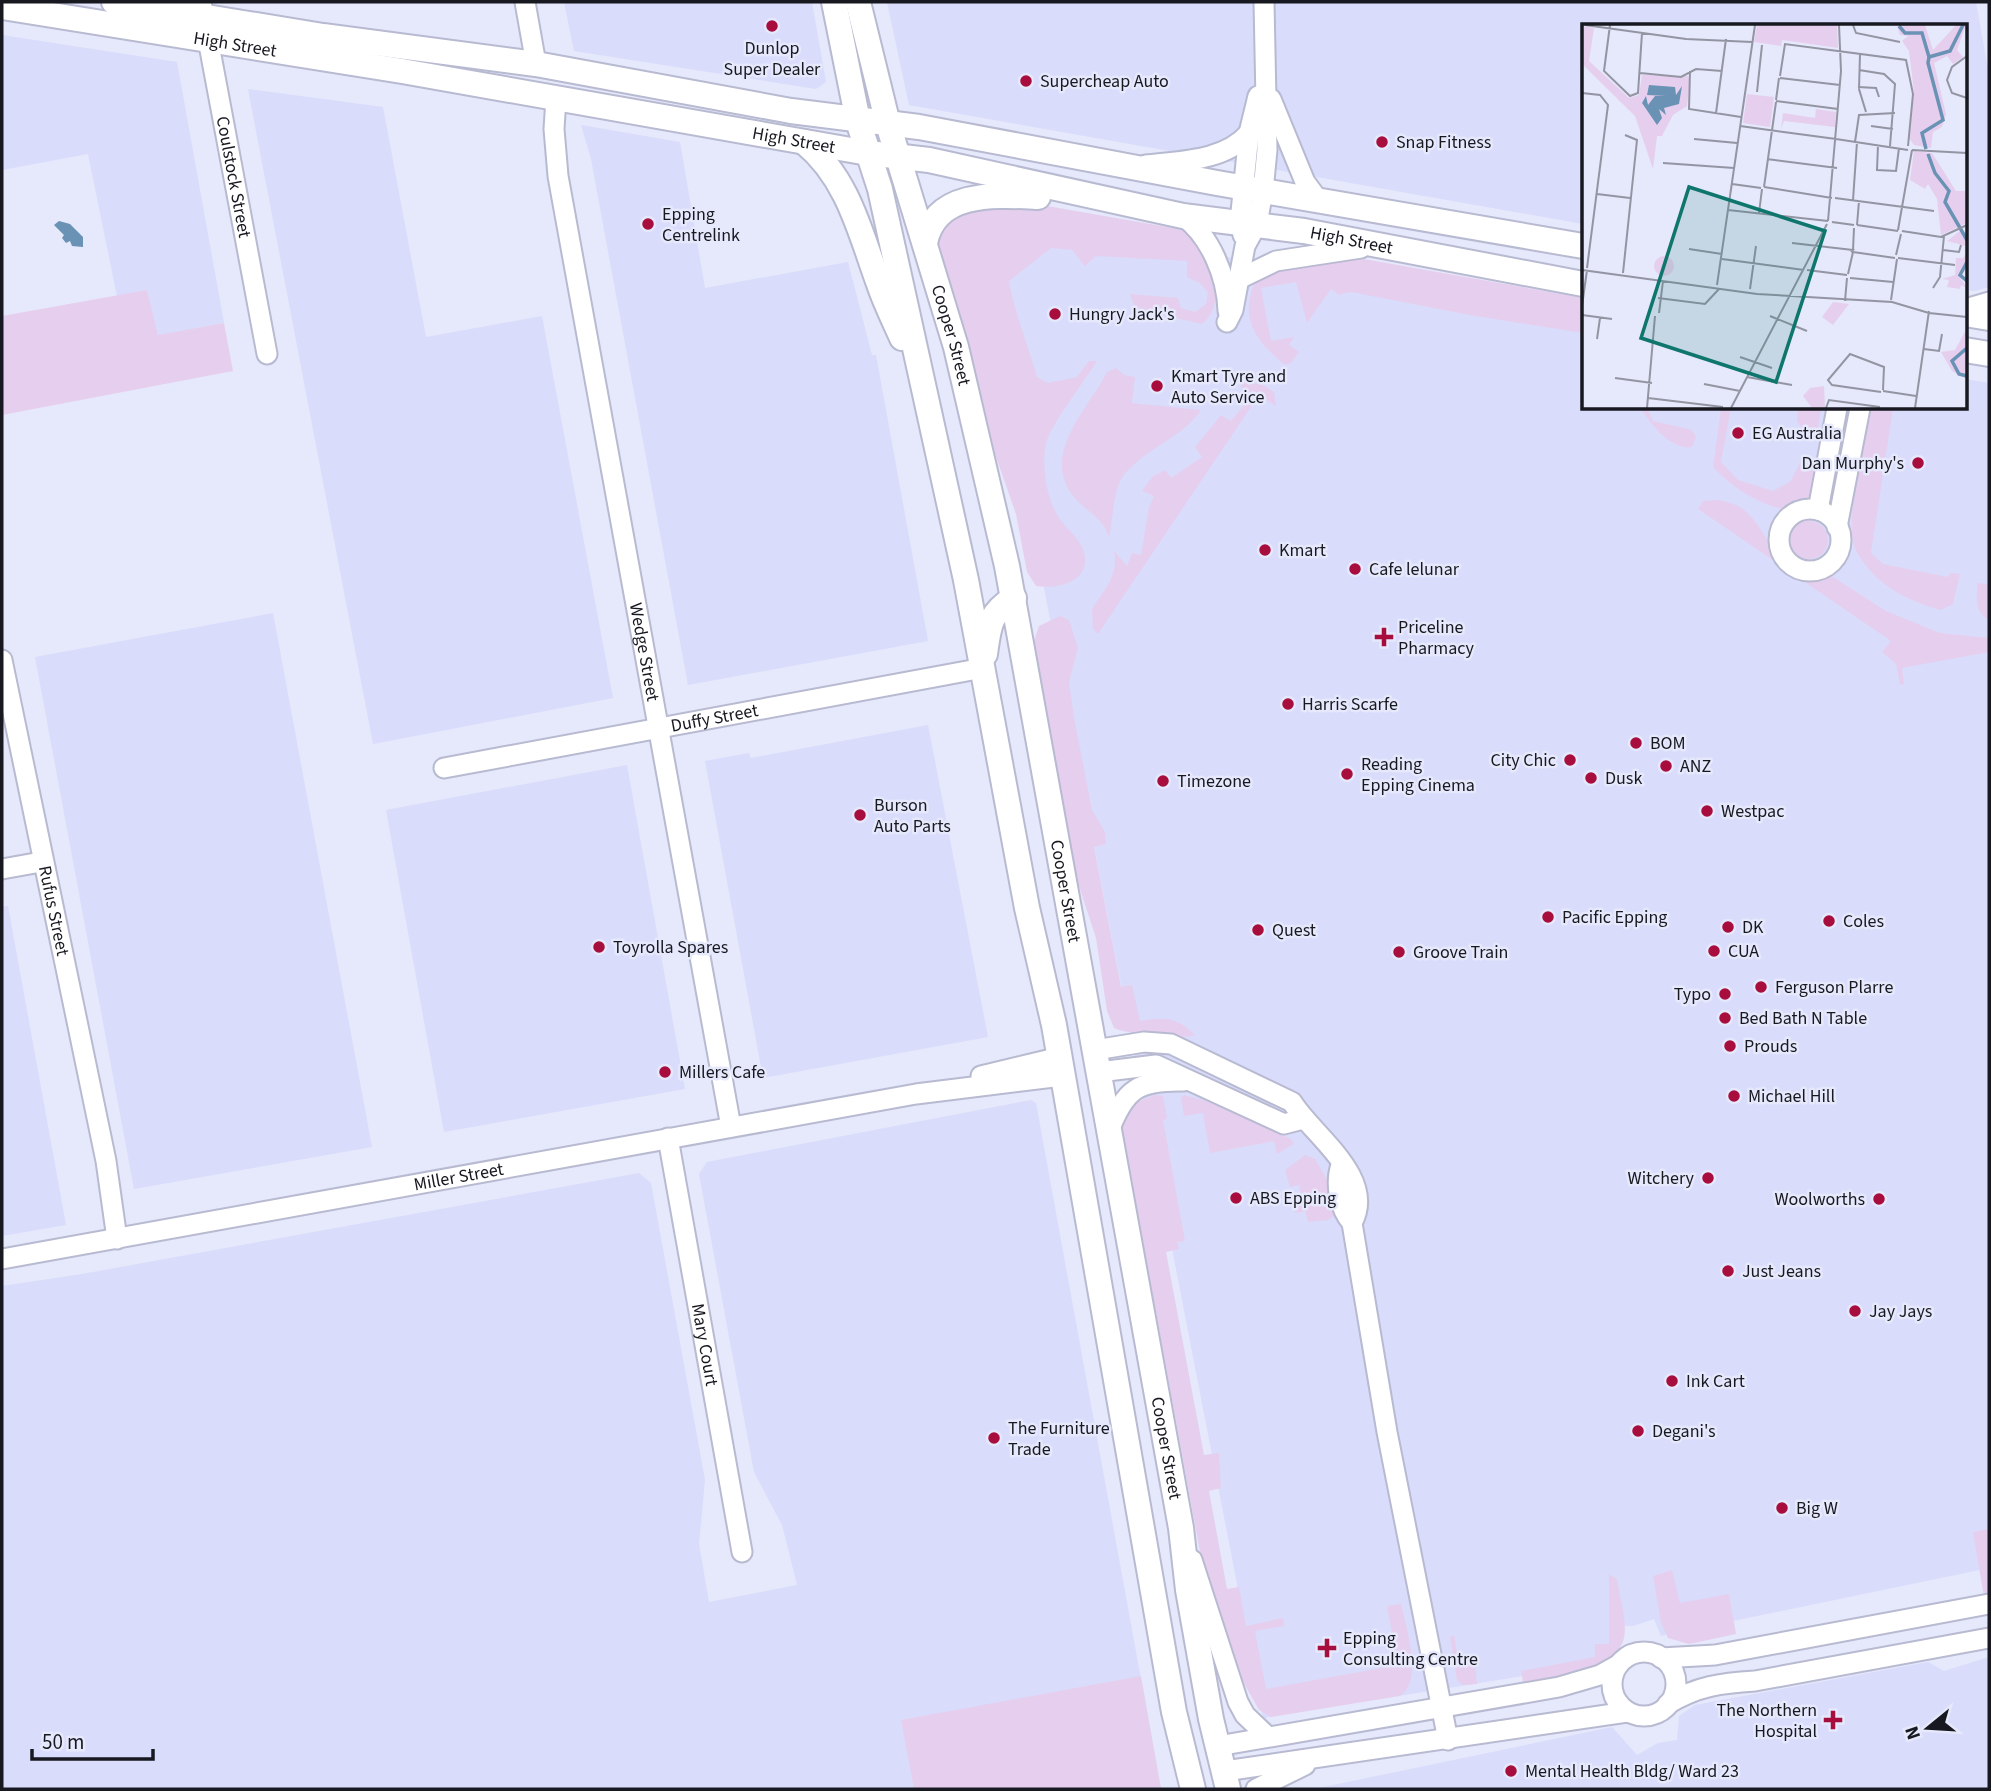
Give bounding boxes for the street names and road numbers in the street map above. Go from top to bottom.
street label: High Street [192,26,278,64]
street label: Coulstock Street [210,114,257,240]
street label: High Street [750,121,837,160]
street label: High Street [1308,220,1395,261]
street label: Cooper Street [925,282,977,388]
street label: Wedge Street [623,601,665,703]
street label: Duffy Street [669,698,760,739]
street label: Cooper Street [1044,838,1087,944]
street label: Rufus Street [32,863,75,958]
street label: Miller Street [412,1157,506,1197]
street label: Mary Court [685,1302,724,1388]
street label: Cooper Street [1145,1395,1188,1501]

